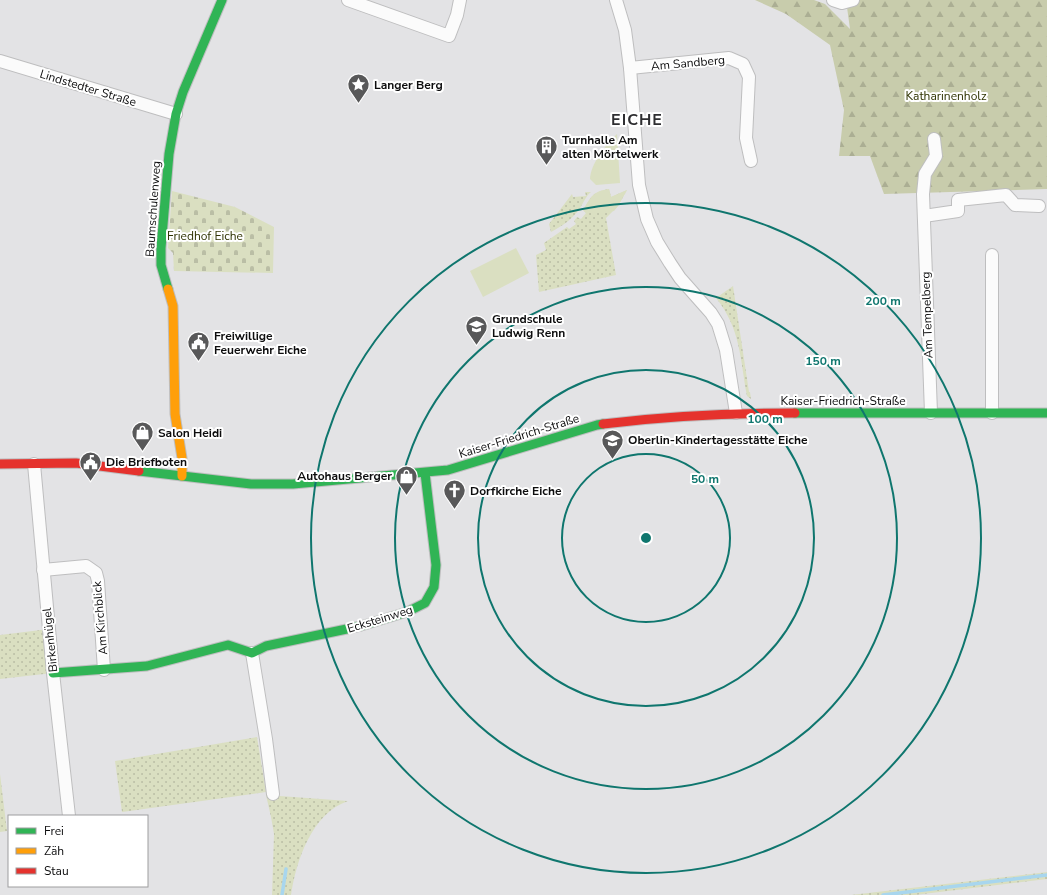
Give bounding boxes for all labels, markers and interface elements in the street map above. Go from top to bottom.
street label: Am Sandberg [650,52,726,74]
street label: Lindstedter Straße [38,66,138,110]
place icon: Langer Berg [345,72,371,105]
place label: Langer Berg [374,77,443,93]
park label: Katharinenholz [906,88,987,104]
district label: EICHE [611,109,663,131]
place label: Turnhalle Am alten Mörtelwerk [562,132,659,162]
building icon: Turnhalle Am alten Mörtelwerk [533,134,559,167]
street label: Baumschulenweg [142,160,164,258]
park label: Friedhof Eiche [167,228,243,244]
street label: Am Tempelberg [917,271,937,359]
text: 200 m [865,293,901,309]
place label: Grundschule Ludwig Renn [492,311,565,341]
school or university icon: Grundschule Ludwig Renn [463,313,489,346]
place label: Freiwillige Feuerwehr Eiche [214,328,307,358]
public building icon: Freiwillige Feuerwehr Eiche [186,330,212,363]
text: 150 m [805,353,841,369]
street label: Kaiser-Friedrich-Straße [780,393,906,409]
street label: Kaiser-Friedrich-Straße [457,410,581,462]
text: 100 m [747,411,783,427]
shop icon: Salon Heidi [129,420,155,453]
place label: Salon Heidi [158,425,222,441]
school or university icon: Oberlin-Kindertagesstätte Eiche [599,427,625,460]
place label: Oberlin-Kindertagesstätte Eiche [628,432,808,448]
public building icon: Die Briefboten [78,449,104,482]
place label: Die Briefboten [106,454,187,470]
shop icon: Autohaus Berger [394,463,420,496]
place label: Autohaus Berger [297,468,392,484]
text: 50 m [691,471,719,487]
church icon: Dorfkirche Eiche [441,478,467,511]
place label: Dorfkirche Eiche [470,483,562,499]
centre of rings [639,531,653,545]
street label: Am Kirchblick [89,580,111,655]
street label: Ecksteinweg [345,601,415,637]
street label: Birkenhügel [39,607,61,673]
legend [8,815,148,887]
text: Frei [44,823,64,839]
text: Zäh [44,843,64,859]
text: Stau [44,863,69,879]

